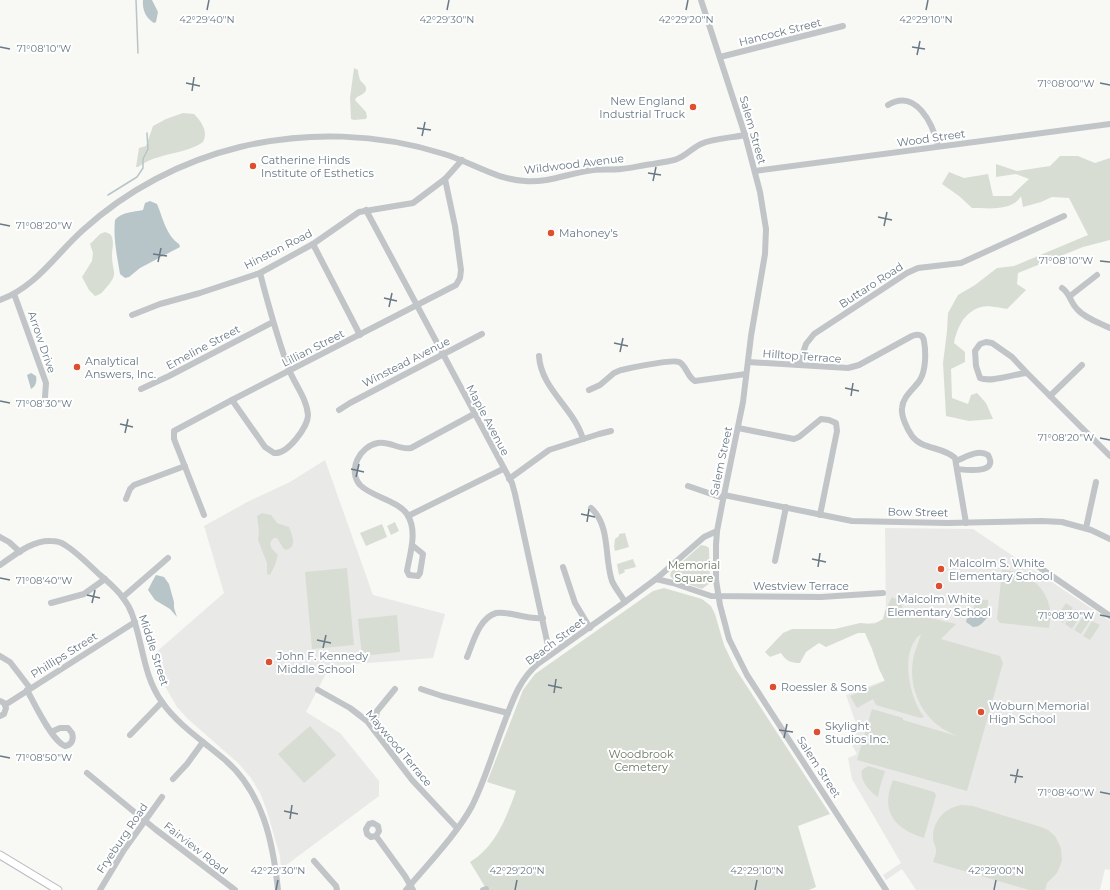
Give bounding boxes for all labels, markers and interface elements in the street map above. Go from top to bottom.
text: 42°29'40"N [179,13,235,26]
text: 42°29'30"N [419,13,475,26]
text: 42°29'20"N [658,13,714,26]
text: 42°29'10"N [899,13,953,26]
street label: Hancock Street [737,15,823,49]
text: 71°08'10"W [17,42,71,55]
text: 71°08'00"W [1037,77,1095,90]
place label: New England Industrial Truck [599,94,685,121]
street label: Salem Street [737,94,770,166]
marker: New England Industrial Truck [688,102,698,112]
street label: Wood Street [896,126,967,150]
street label: Wildwood Avenue [523,151,625,177]
place label: Catherine Hinds Institute of Esthetics [261,153,374,180]
marker: Catherine Hinds Institute of Esthetics [248,161,258,171]
text: 71°08'20"W [16,219,72,232]
street label: Hinston Road [241,226,315,272]
place label: Mahoney's [559,226,619,240]
marker: Mahoney's [546,228,556,238]
text: 71°08'10"W [1039,254,1093,267]
street label: Buttaro Road [836,259,906,311]
street label: Arrow Drive [25,309,59,375]
street label: Emeline Street [164,321,243,372]
street label: Lillian Street [279,326,347,370]
street label: Winstead Avenue [360,334,453,390]
street label: Hilltop Terrace [762,346,842,366]
place label: Analytical Answers, Inc. [85,354,156,381]
marker: Analytical Answers, Inc. [72,362,82,372]
street label: Maple Avenue [463,382,513,458]
text: 71°08'30"W [16,397,72,410]
street label: Salem Street [707,424,735,497]
text: 71°08'20"W [1038,431,1094,444]
street label: Bow Street [887,504,949,520]
place label: Malcolm S. White Elementary School [949,556,1053,583]
park label: Memorial Square [668,558,720,585]
marker: Malcolm S. White Elementary School [936,564,946,574]
text: 71°08'40"W [16,574,72,587]
street label: Westview Terrace [753,579,849,593]
marker: Malcolm White Elementary School [934,581,944,591]
place label: Malcolm White Elementary School [887,592,991,619]
text: 71°08'30"W [1038,609,1094,622]
street label: Middle Street [136,613,172,688]
street label: Beach Street [522,614,588,668]
street label: Phillips Street [28,629,100,681]
place label: John F. Kennedy Middle School [276,649,368,676]
marker: John F. Kennedy Middle School [264,657,274,667]
place label: Roessler & Sons [781,680,867,694]
marker: Roessler & Sons [768,682,778,692]
place label: Woburn Memorial High School [989,699,1089,726]
street label: Maywood Terrace [363,707,436,790]
marker: Woburn Memorial High School [976,707,986,717]
place label: Skylight Studios Inc. [825,719,889,746]
marker: Skylight Studios Inc. [812,727,822,737]
street label: Salem Street [794,734,844,801]
park label: Woodbrook Cemetery [609,747,674,774]
text: 71°08'50"W [16,751,72,764]
text: 71°08'40"W [1038,786,1094,799]
street label: Fryeburg Road [93,800,151,876]
street label: Fairview Road [161,819,231,877]
text: 42°29'30"N [250,864,306,877]
text: 42°29'20"N [489,864,545,877]
text: 42°29'10"N [730,864,784,877]
text: 42°29'00"N [968,864,1024,877]

